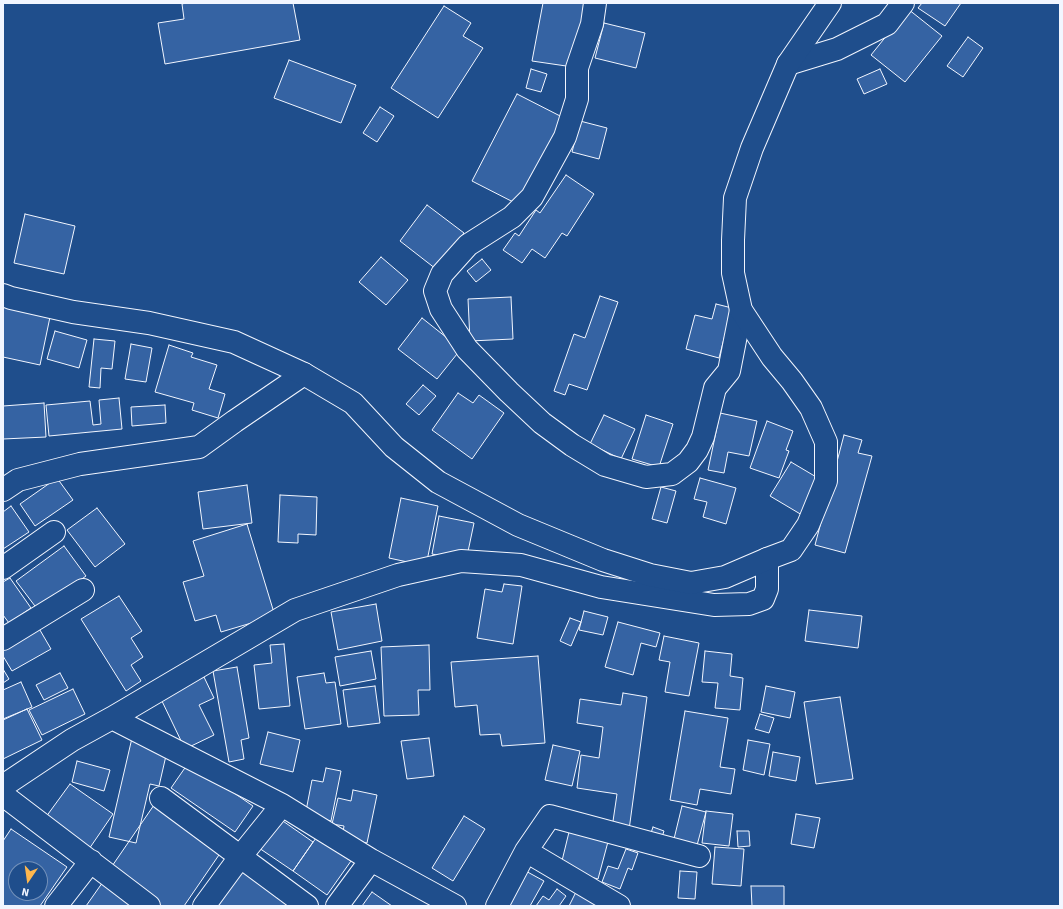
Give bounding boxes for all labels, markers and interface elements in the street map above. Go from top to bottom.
north arrow [8,861,48,901]
text: N [20,884,31,900]

